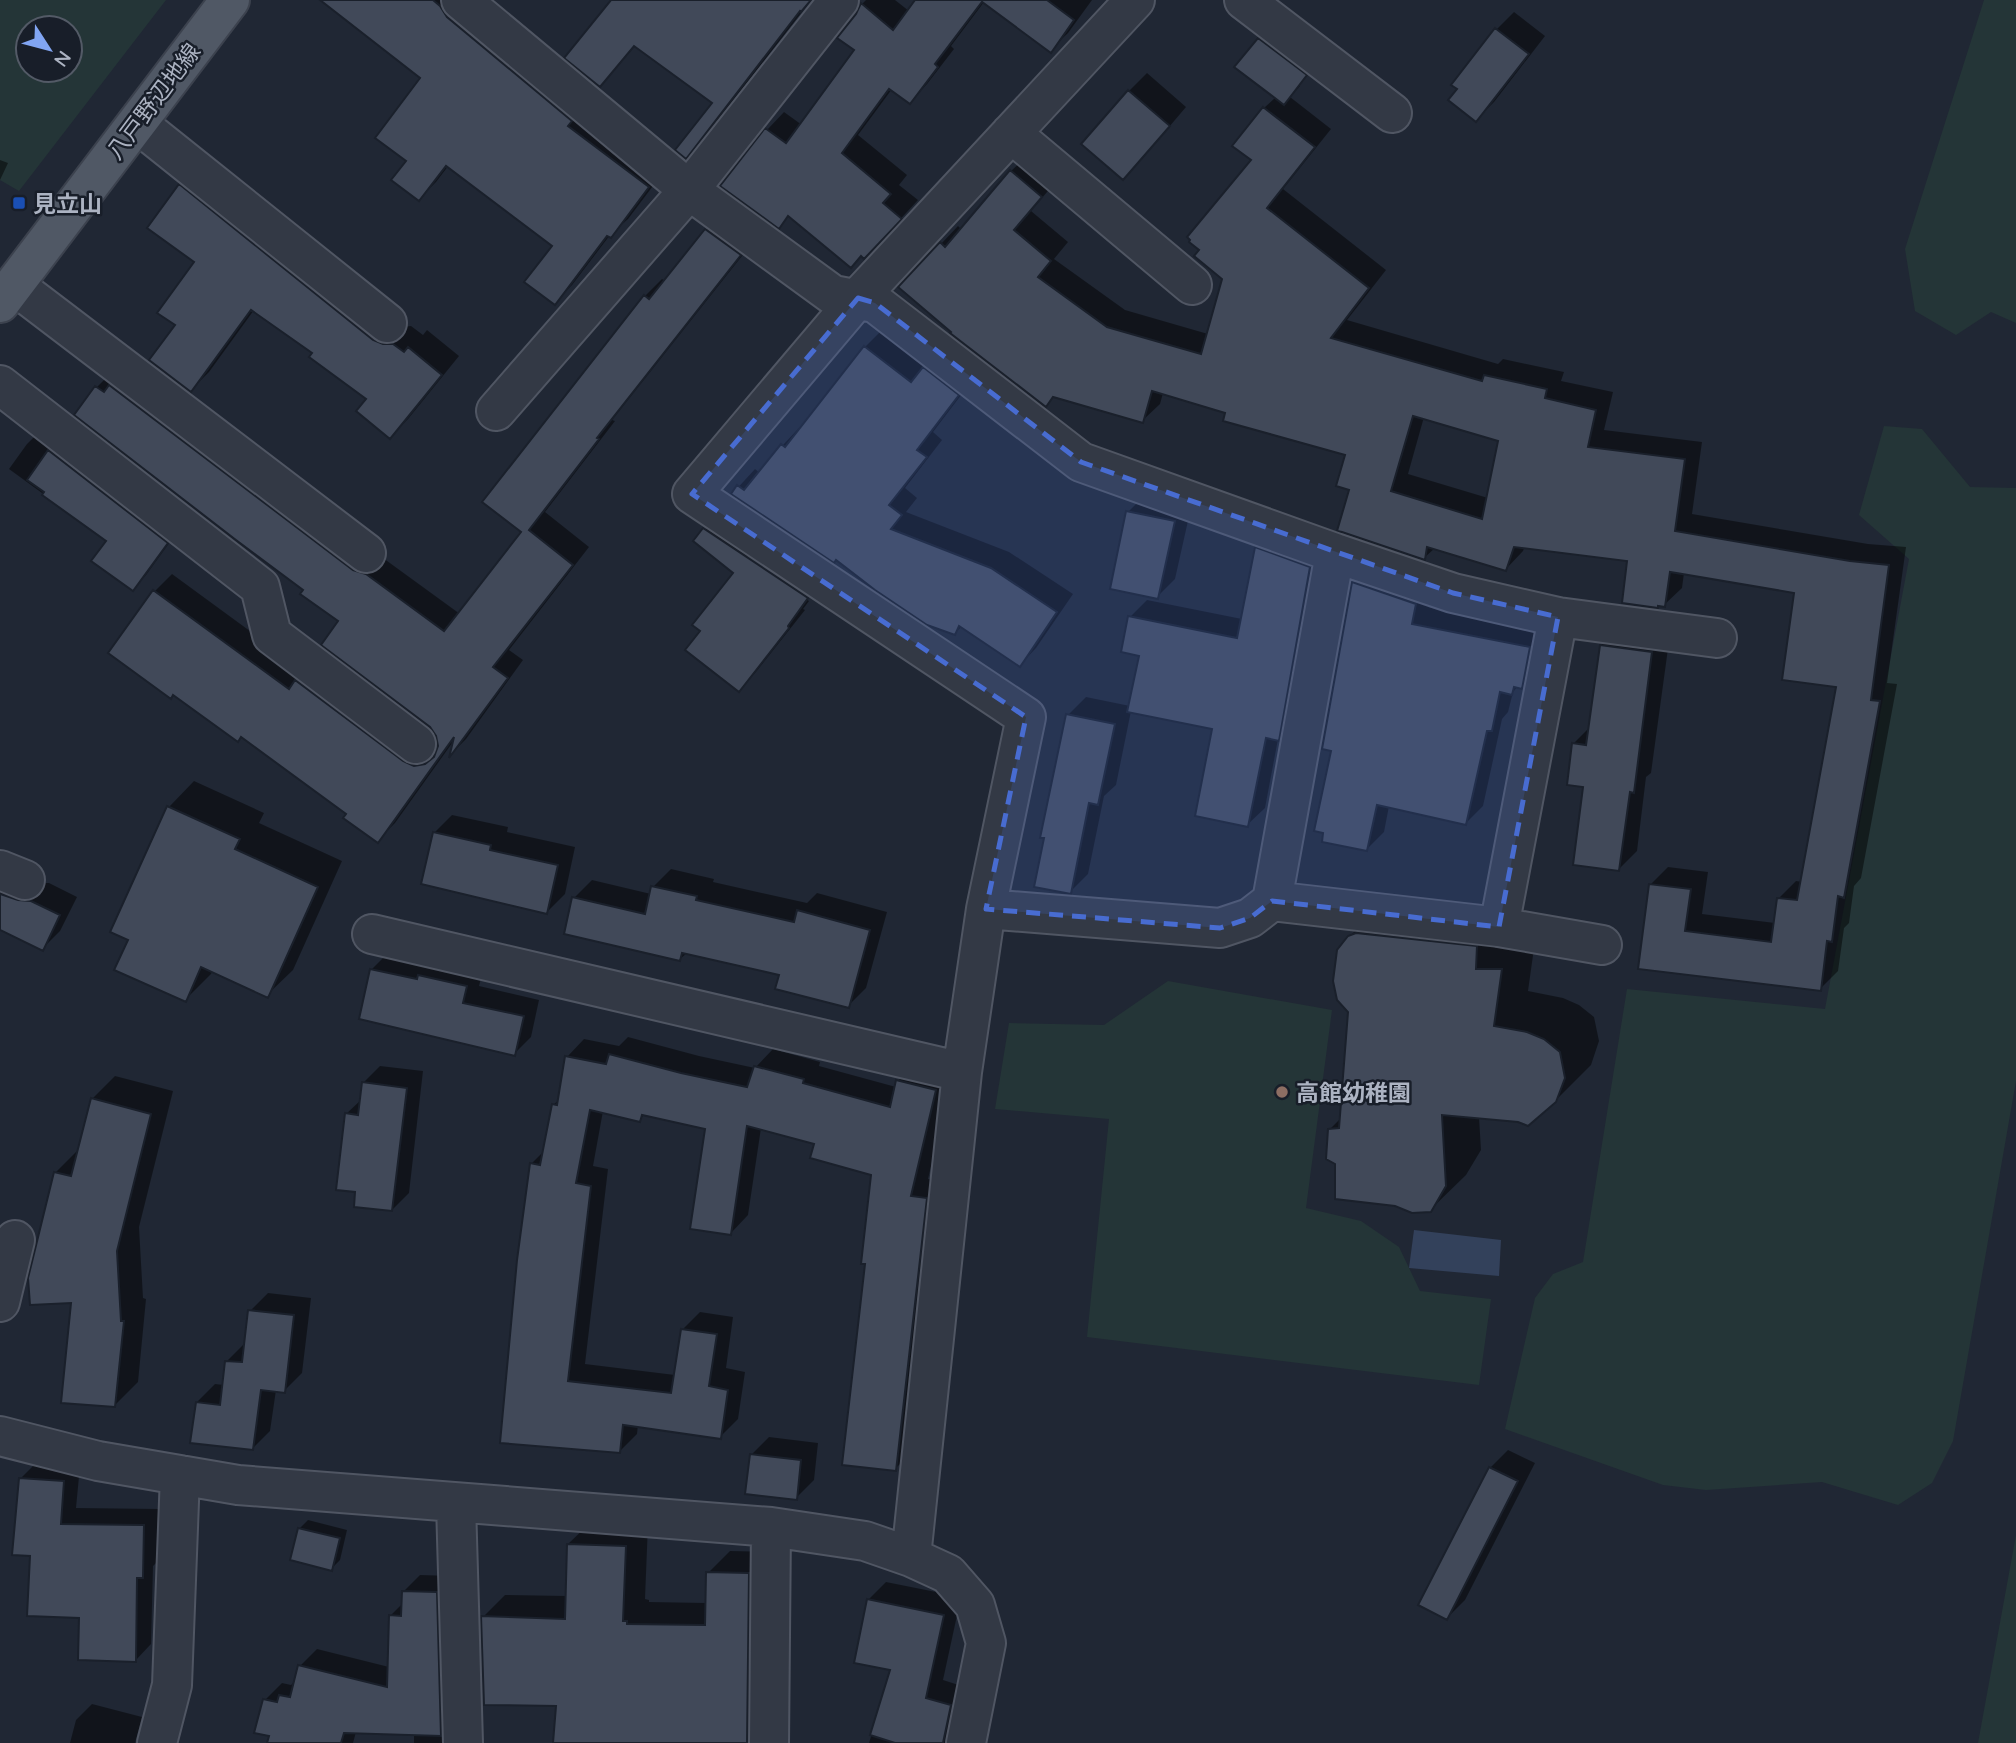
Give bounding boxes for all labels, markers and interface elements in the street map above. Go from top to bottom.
north arrow [14,14,84,84]
street label: 八戸野辺地線 [100,37,206,165]
text: N [49,46,77,72]
place label: 見立山 [33,189,102,218]
marker: 見立山 [11,195,27,211]
place label: 高館幼稚園 [1296,1078,1411,1107]
marker: 高館幼稚園 [1274,1084,1290,1100]

